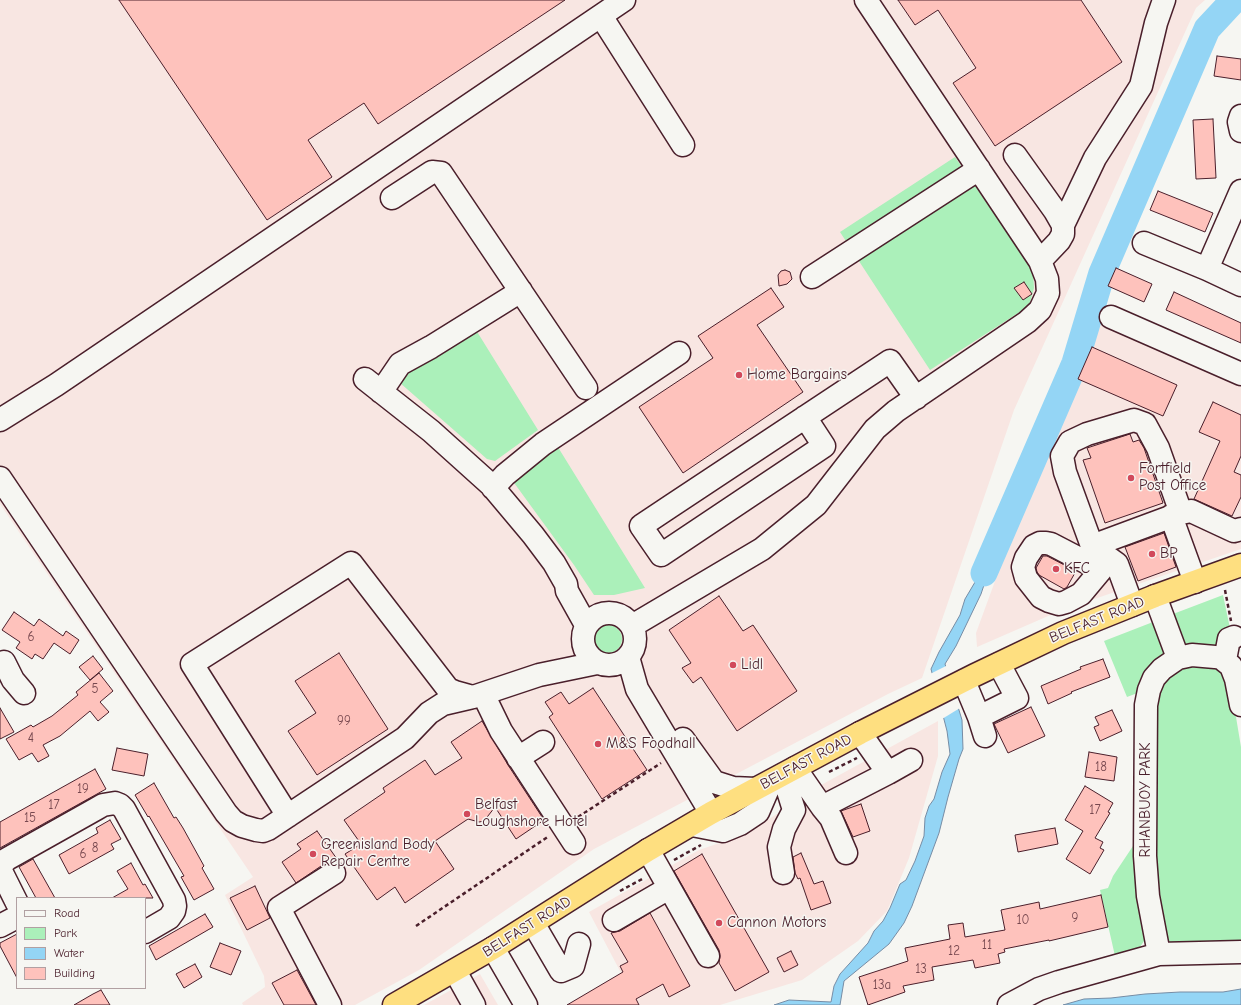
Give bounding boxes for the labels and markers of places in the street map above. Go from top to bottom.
place label: Home Bargains [747,366,847,384]
marker: Home Bargains [734,370,744,380]
place label: Fortfield Post Office [1139,460,1206,495]
marker: Fortfield Post Office [1126,473,1136,483]
place label: BP [1160,545,1178,563]
marker: BP [1147,549,1157,559]
place label: KFC [1064,560,1090,578]
marker: KFC [1051,564,1061,574]
place label: Lidl [741,656,763,674]
marker: Lidl [728,660,738,670]
place label: M&S Foodhall [606,735,695,753]
marker: M&S Foodhall [593,739,603,749]
place label: Belfast Loughshore Hotel [475,796,588,831]
marker: Belfast Loughshore Hotel [462,809,472,819]
place label: Greenisland Body Repair Centre [321,836,435,871]
marker: Greenisland Body Repair Centre [308,849,318,859]
place label: Cannon Motors [727,914,826,932]
marker: Cannon Motors [714,918,724,928]

